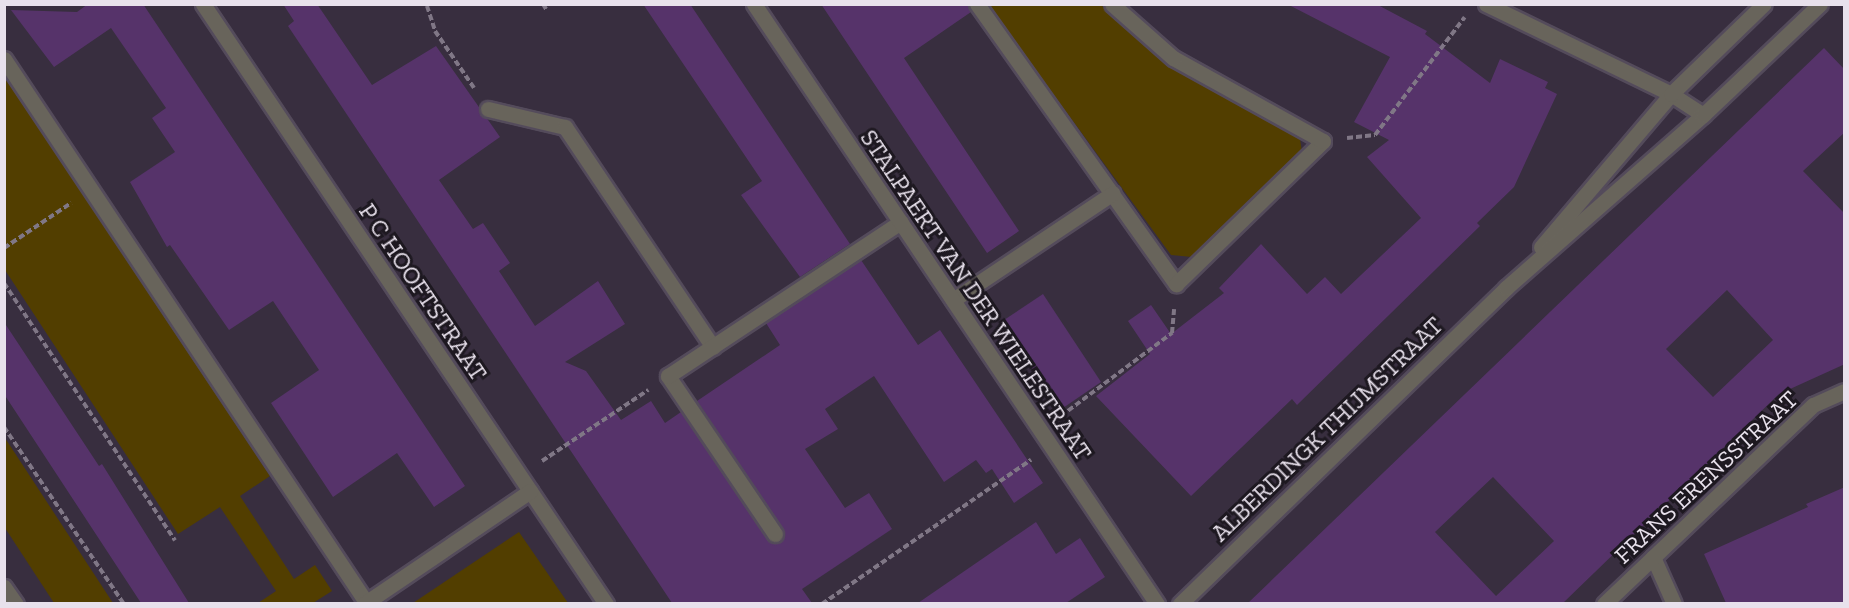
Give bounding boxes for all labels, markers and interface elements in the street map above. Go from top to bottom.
street label: STALPAERT VAN DER WIELESTRAAT [854,123,1098,467]
street label: P C HOOFTSTRAAT [353,198,493,386]
street label: ALBERDINGK THIJMSTRAAT [1205,311,1449,547]
street label: FRANS ERENSSTRAAT [1608,385,1804,569]

